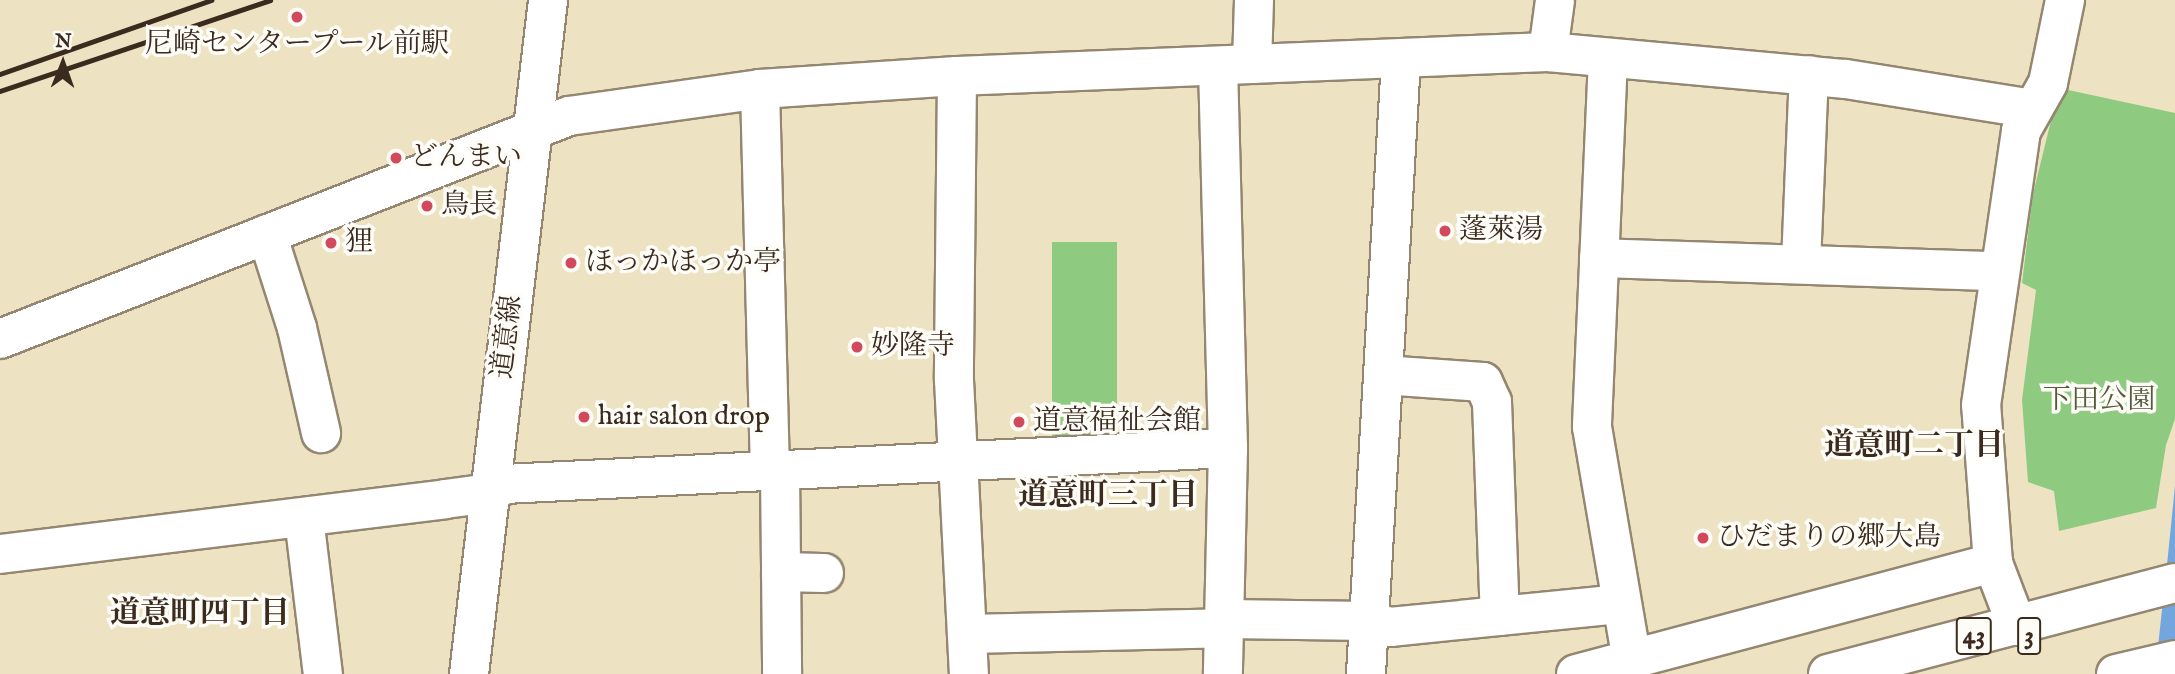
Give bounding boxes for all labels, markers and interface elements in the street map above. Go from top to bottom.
marker: 尼崎センタープール前駅 [289,9,305,25]
north arrow [28,28,98,98]
place label: 尼崎センタープール前駅 [143,28,451,62]
text: N [55,30,72,54]
place label: どんまい [410,141,522,175]
marker: どんまい [388,150,404,166]
place label: 鳥長 [441,189,497,223]
marker: 鳥長 [419,198,435,214]
place label: 蓬萊湯 [1459,214,1543,248]
marker: 蓬萊湯 [1437,223,1453,239]
place label: 狸 [345,226,373,260]
marker: 狸 [323,235,339,251]
place label: ほっかほっか亭 [585,246,781,280]
marker: ほっかほっか亭 [563,255,579,271]
street label: 道意線 [486,293,530,381]
place label: 妙隆寺 [871,330,955,364]
marker: 妙隆寺 [849,339,865,355]
park label: 下田公園 [2043,384,2155,418]
place label: hair salon drop [598,400,770,434]
place label: 道意福祉会館 [1033,405,1201,439]
marker: hair salon drop [576,409,592,425]
marker: 道意福祉会館 [1011,414,1027,430]
district label: 道意町二丁目 [1824,428,2004,464]
district label: 道意町三丁目 [1018,478,1198,514]
place label: ひだまりの郷大島 [1717,521,1941,555]
marker: ひだまりの郷大島 [1695,530,1711,546]
district label: 道意町四丁目 [110,596,290,632]
road number: 43 [1955,614,1993,658]
road number: 3 [2017,614,2041,658]

